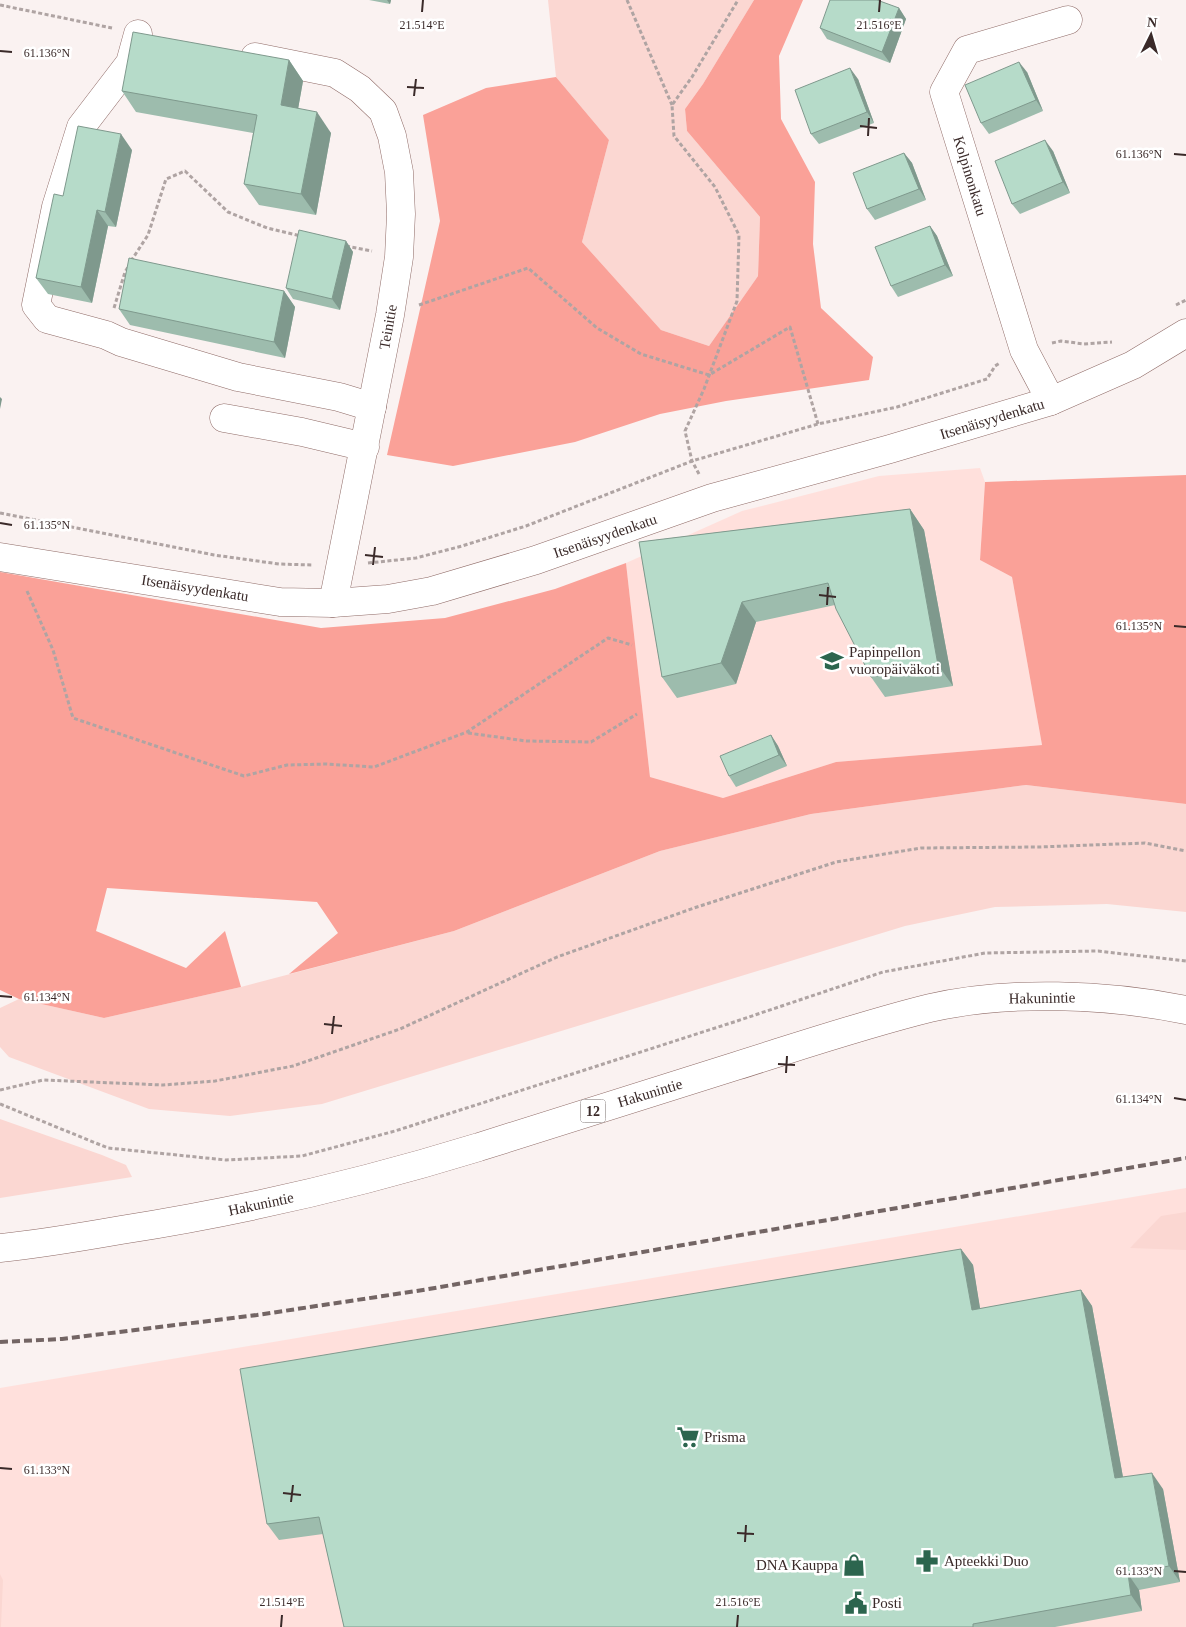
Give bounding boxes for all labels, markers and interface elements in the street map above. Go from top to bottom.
north arrow [1126,10,1176,60]
text: N [1146,15,1158,30]
text: 21.514°E [399,18,445,32]
text: 21.516°E [856,18,902,32]
text: 61.136°N [24,46,71,60]
street label: Kolpinonkatu [950,134,990,218]
text: 61.136°N [1116,147,1163,161]
street label: Teinitie [376,303,400,351]
street label: Itsenäisyydenkatu [938,395,1047,442]
street label: Itsenäisyydenkatu [551,511,659,561]
text: 61.135°N [24,518,71,532]
street label: Itsenäisyydenkatu [140,572,250,604]
text: 61.135°N [1116,619,1163,633]
place label: Papinpellon vuoropäiväkoti [849,644,940,677]
school or university icon: Papinpellon vuoropäiväkoti [819,648,845,674]
street label: Hakunintie [1009,989,1076,1007]
text: 61.134°N [24,990,71,1004]
street label: Hakunintie [616,1076,685,1110]
text: 61.134°N [1116,1092,1163,1106]
road number: 12 [580,1100,606,1122]
street label: Hakunintie [227,1189,296,1219]
supermarket icon: Prisma [675,1424,701,1450]
place label: Prisma [704,1429,746,1445]
text: 61.133°N [24,1463,71,1477]
pharmacy icon: Apteekki Duo [914,1548,940,1574]
shop icon: DNA Kauppa [841,1552,867,1578]
place label: Apteekki Duo [944,1553,1029,1569]
place label: DNA Kauppa [756,1557,838,1573]
text: 61.133°N [1116,1564,1163,1578]
public building icon: Posti [843,1590,869,1616]
text: 21.514°E [259,1595,305,1609]
text: 21.516°E [715,1595,761,1609]
place label: Posti [872,1595,902,1611]

